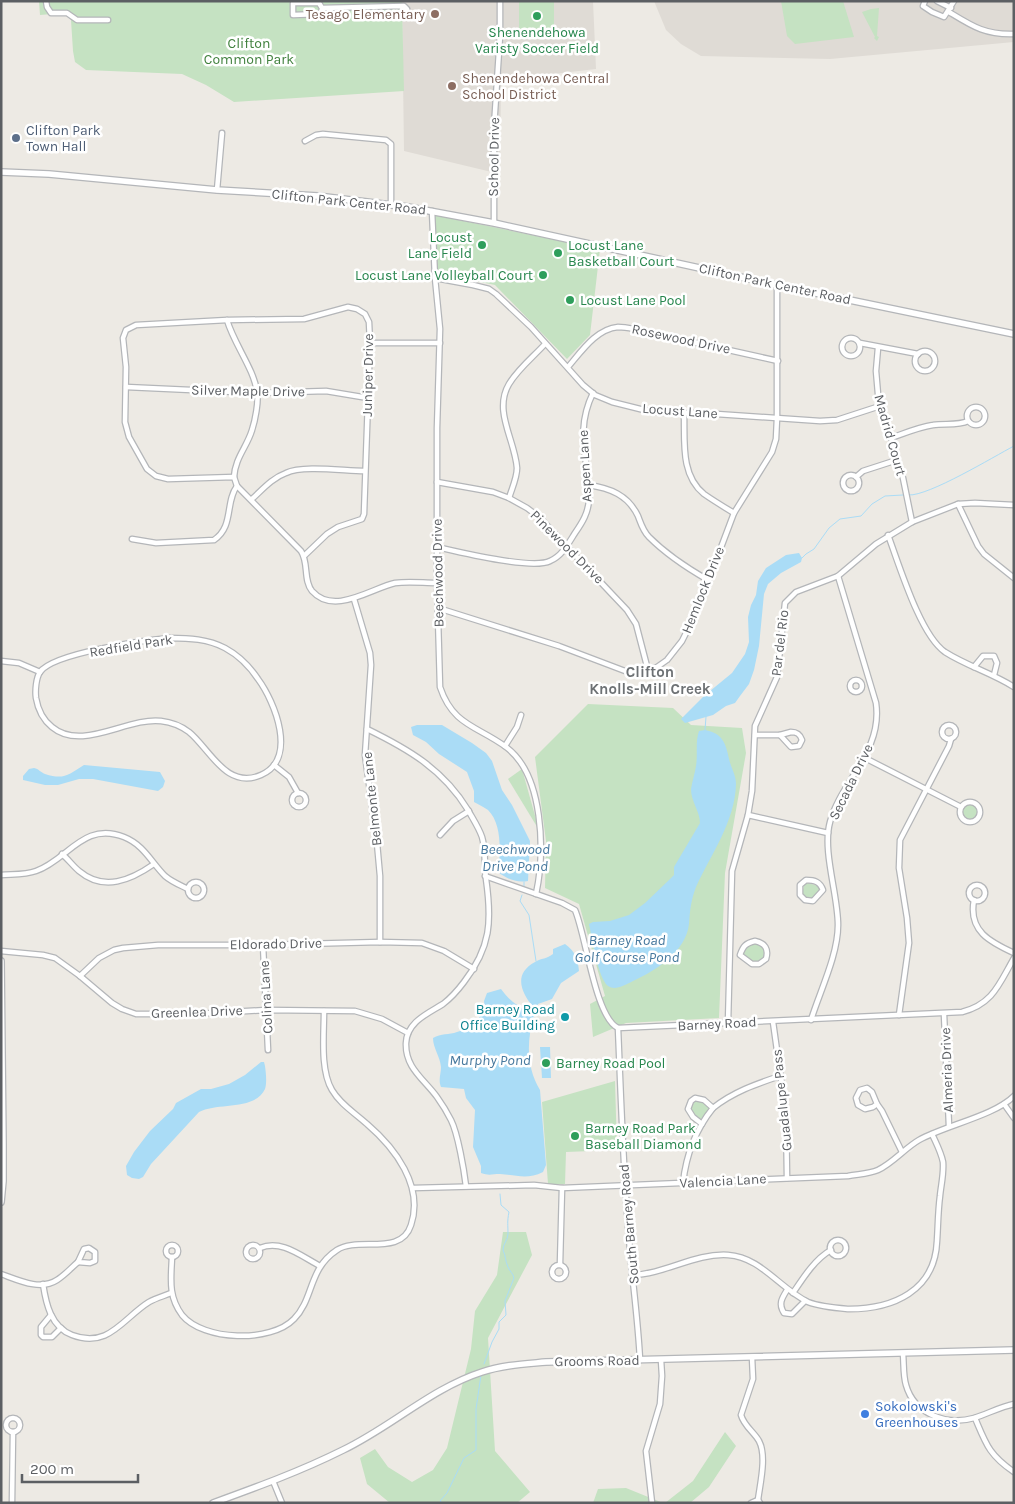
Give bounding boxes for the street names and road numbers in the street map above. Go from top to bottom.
street label: School Drive [485,117,503,197]
street label: Clifton Park Center Road [271,185,427,219]
street label: Clifton Park Center Road [697,260,853,308]
street label: Rosewood Drive [630,320,732,358]
street label: Juniper Drive [359,333,377,417]
street label: Silver Maple Drive [191,382,305,400]
street label: Madrid Court [870,392,910,478]
street label: Locust Lane [642,400,718,422]
street label: Aspen Lane [575,429,595,503]
street label: Pinewood Drive [527,507,607,587]
street label: Beechwood Drive [429,519,447,627]
street label: Hemlock Drive [678,544,728,636]
street label: Par del Rio [767,609,793,677]
street label: Redfield Park [88,631,174,661]
street label: Secada Drive [825,741,877,823]
street label: Belmonte Lane [359,751,385,847]
street label: Eldorado Drive [230,935,322,953]
street label: Colina Lane [256,960,276,1034]
street label: Greenlea Drive [151,1002,243,1022]
street label: Barney Road [677,1013,757,1035]
street label: Almeria Drive [937,1027,957,1113]
street label: Guadalupe Pass [768,1048,796,1152]
street label: South Barney Road [615,1163,643,1285]
street label: Valencia Lane [679,1170,767,1192]
street label: Grooms Road [554,1352,640,1370]

